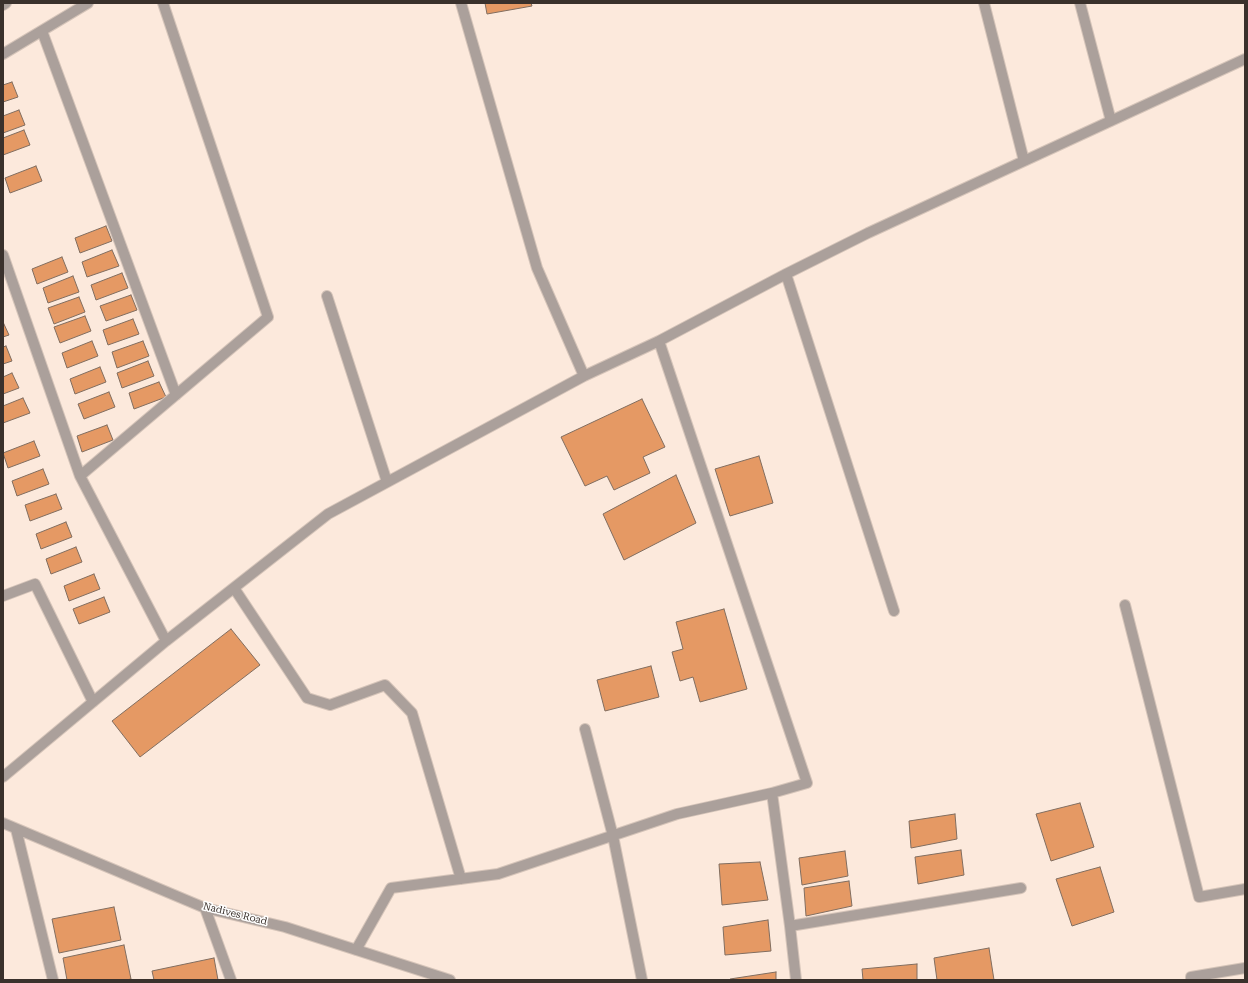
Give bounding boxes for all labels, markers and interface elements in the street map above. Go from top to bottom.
street label: Nadives Road [202,900,268,928]

